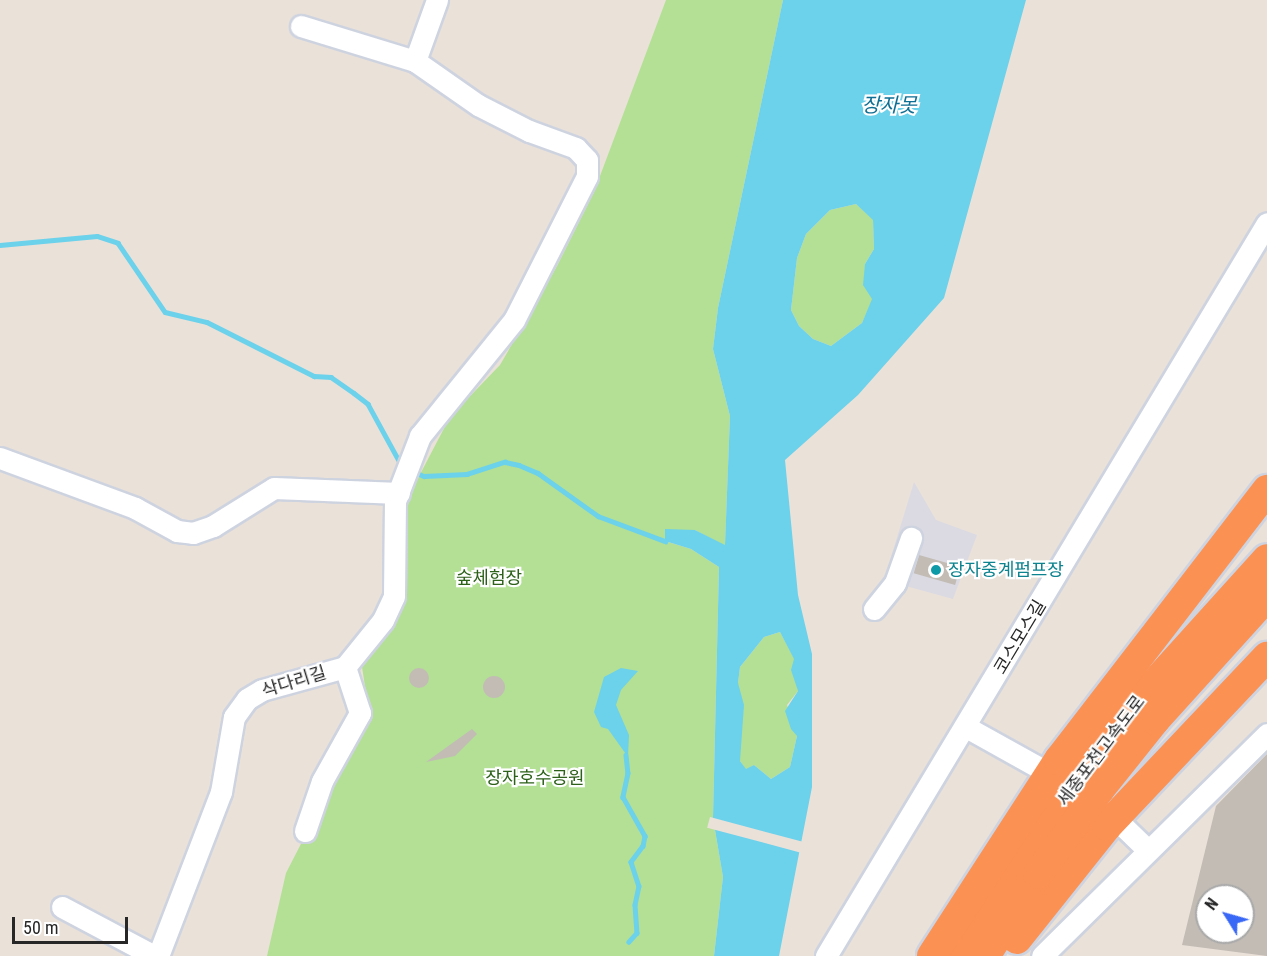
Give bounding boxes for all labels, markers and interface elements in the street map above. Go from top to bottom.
water label: 장자못 [861,93,917,117]
place label: 장자중계펌프장 [948,559,1064,581]
marker: 장자중계펌프장 [929,563,943,577]
park label: 숲체험장 [456,567,522,589]
street label: 코스모스길 [989,596,1051,678]
street label: 삭다리길 [259,662,329,702]
street label: 세종포천고속도로 [1053,692,1149,810]
park label: 장자호수공원 [485,767,585,789]
north arrow [1195,884,1255,944]
text: N [1201,894,1222,914]
scale bar [15,905,130,943]
text: 50 m [23,917,58,938]

